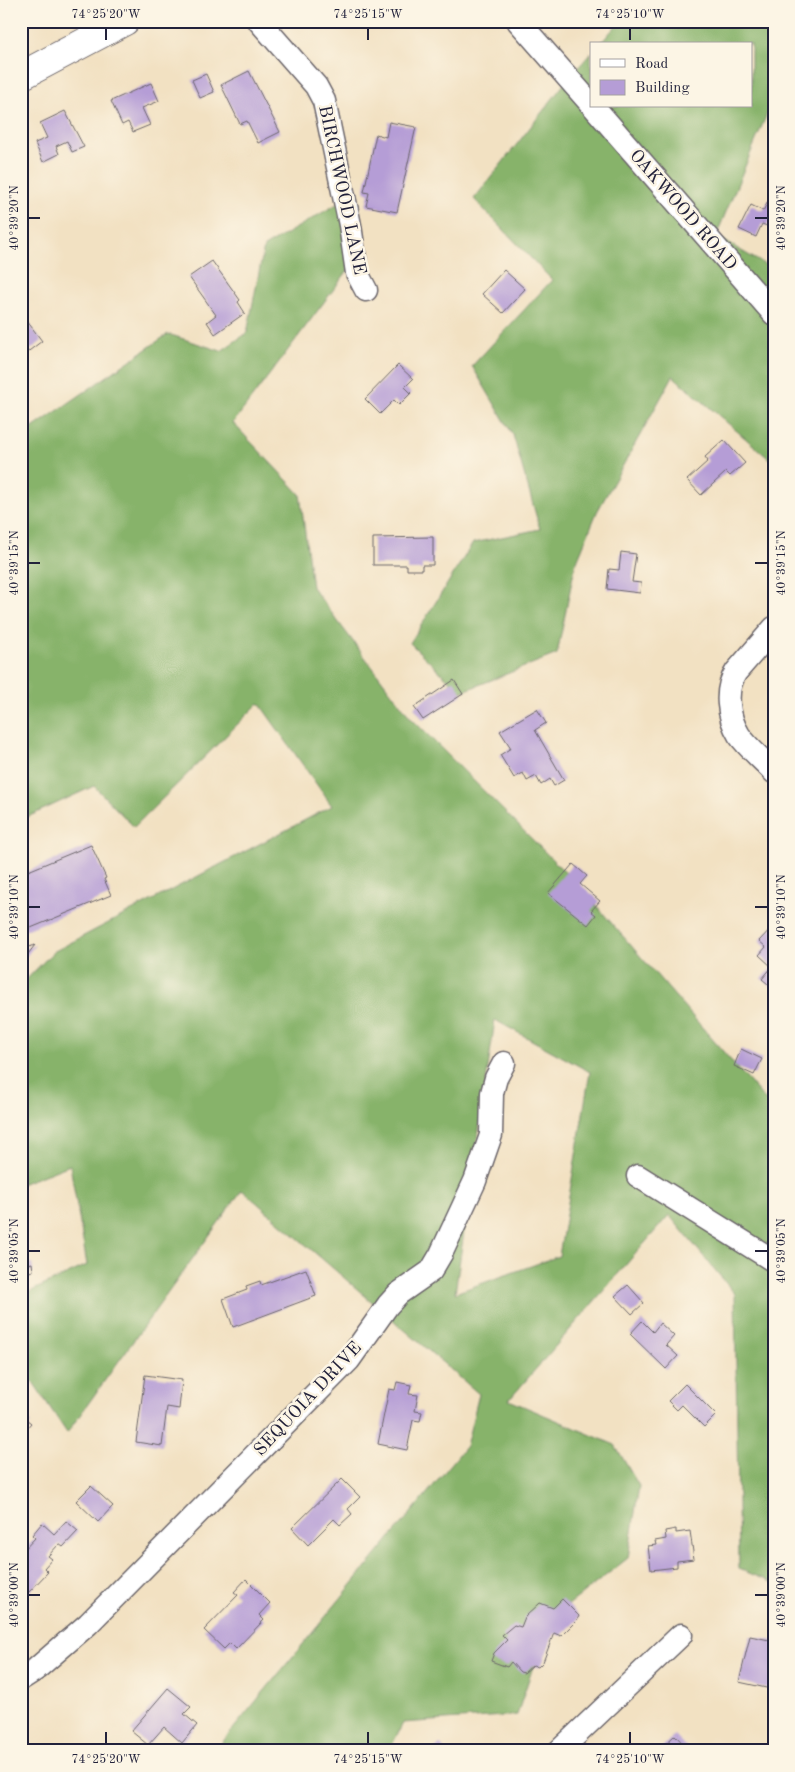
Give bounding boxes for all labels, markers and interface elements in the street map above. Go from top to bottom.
text: 74°25'20"W [71,8,141,21]
text: 74°25'15"W [333,8,403,21]
text: 74°25'10"W [595,8,665,21]
legend [590,42,752,108]
text: Road [635,57,669,72]
text: Building [635,81,690,96]
street label: BIRCHWOOD LANE [315,103,369,277]
street label: OAKWOOD ROAD [626,146,740,274]
text: 40°39'20"N [9,185,21,251]
text: 40°39'20"N [776,185,788,251]
text: 40°39'15"N [8,530,21,596]
text: 40°39'15"N [775,530,788,596]
text: 40°39'10"N [9,874,21,940]
text: 40°39'10"N [776,874,788,940]
text: 40°39'05"N [8,1218,21,1284]
text: 40°39'05"N [775,1218,788,1284]
street label: SEQUOIA DRIVE [251,1339,365,1459]
text: 40°39'00"N [9,1562,21,1628]
text: 40°39'00"N [776,1562,788,1628]
text: 74°25'20"W [71,1753,141,1766]
text: 74°25'15"W [333,1753,403,1766]
text: 74°25'10"W [595,1753,665,1766]

